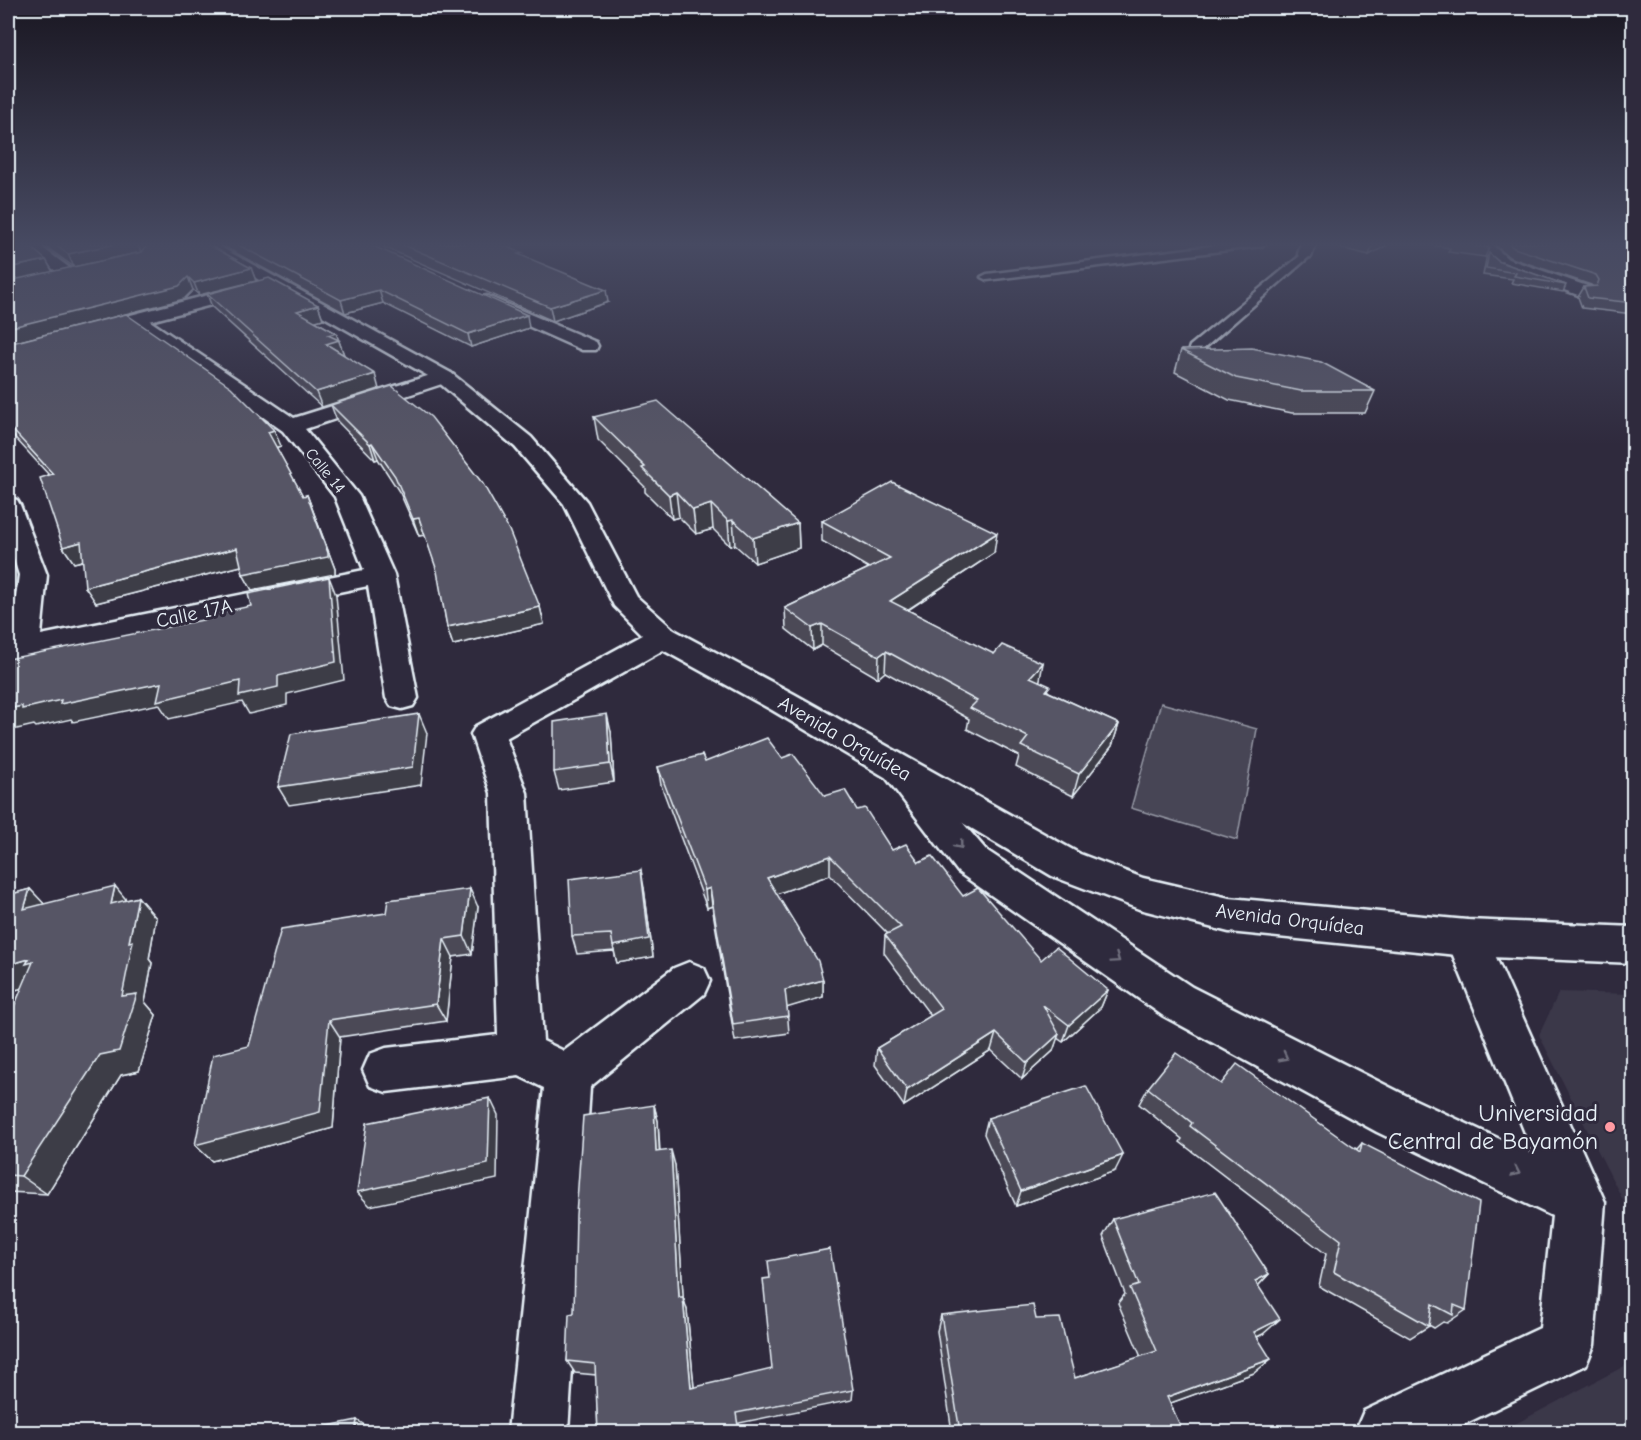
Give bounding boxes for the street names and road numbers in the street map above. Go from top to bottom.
street label: Calle 14 [302,445,349,497]
street label: Calle 17A [154,594,235,633]
street label: Avenida Orquídea [774,691,915,786]
street label: Avenida Orquídea [1214,899,1365,940]

